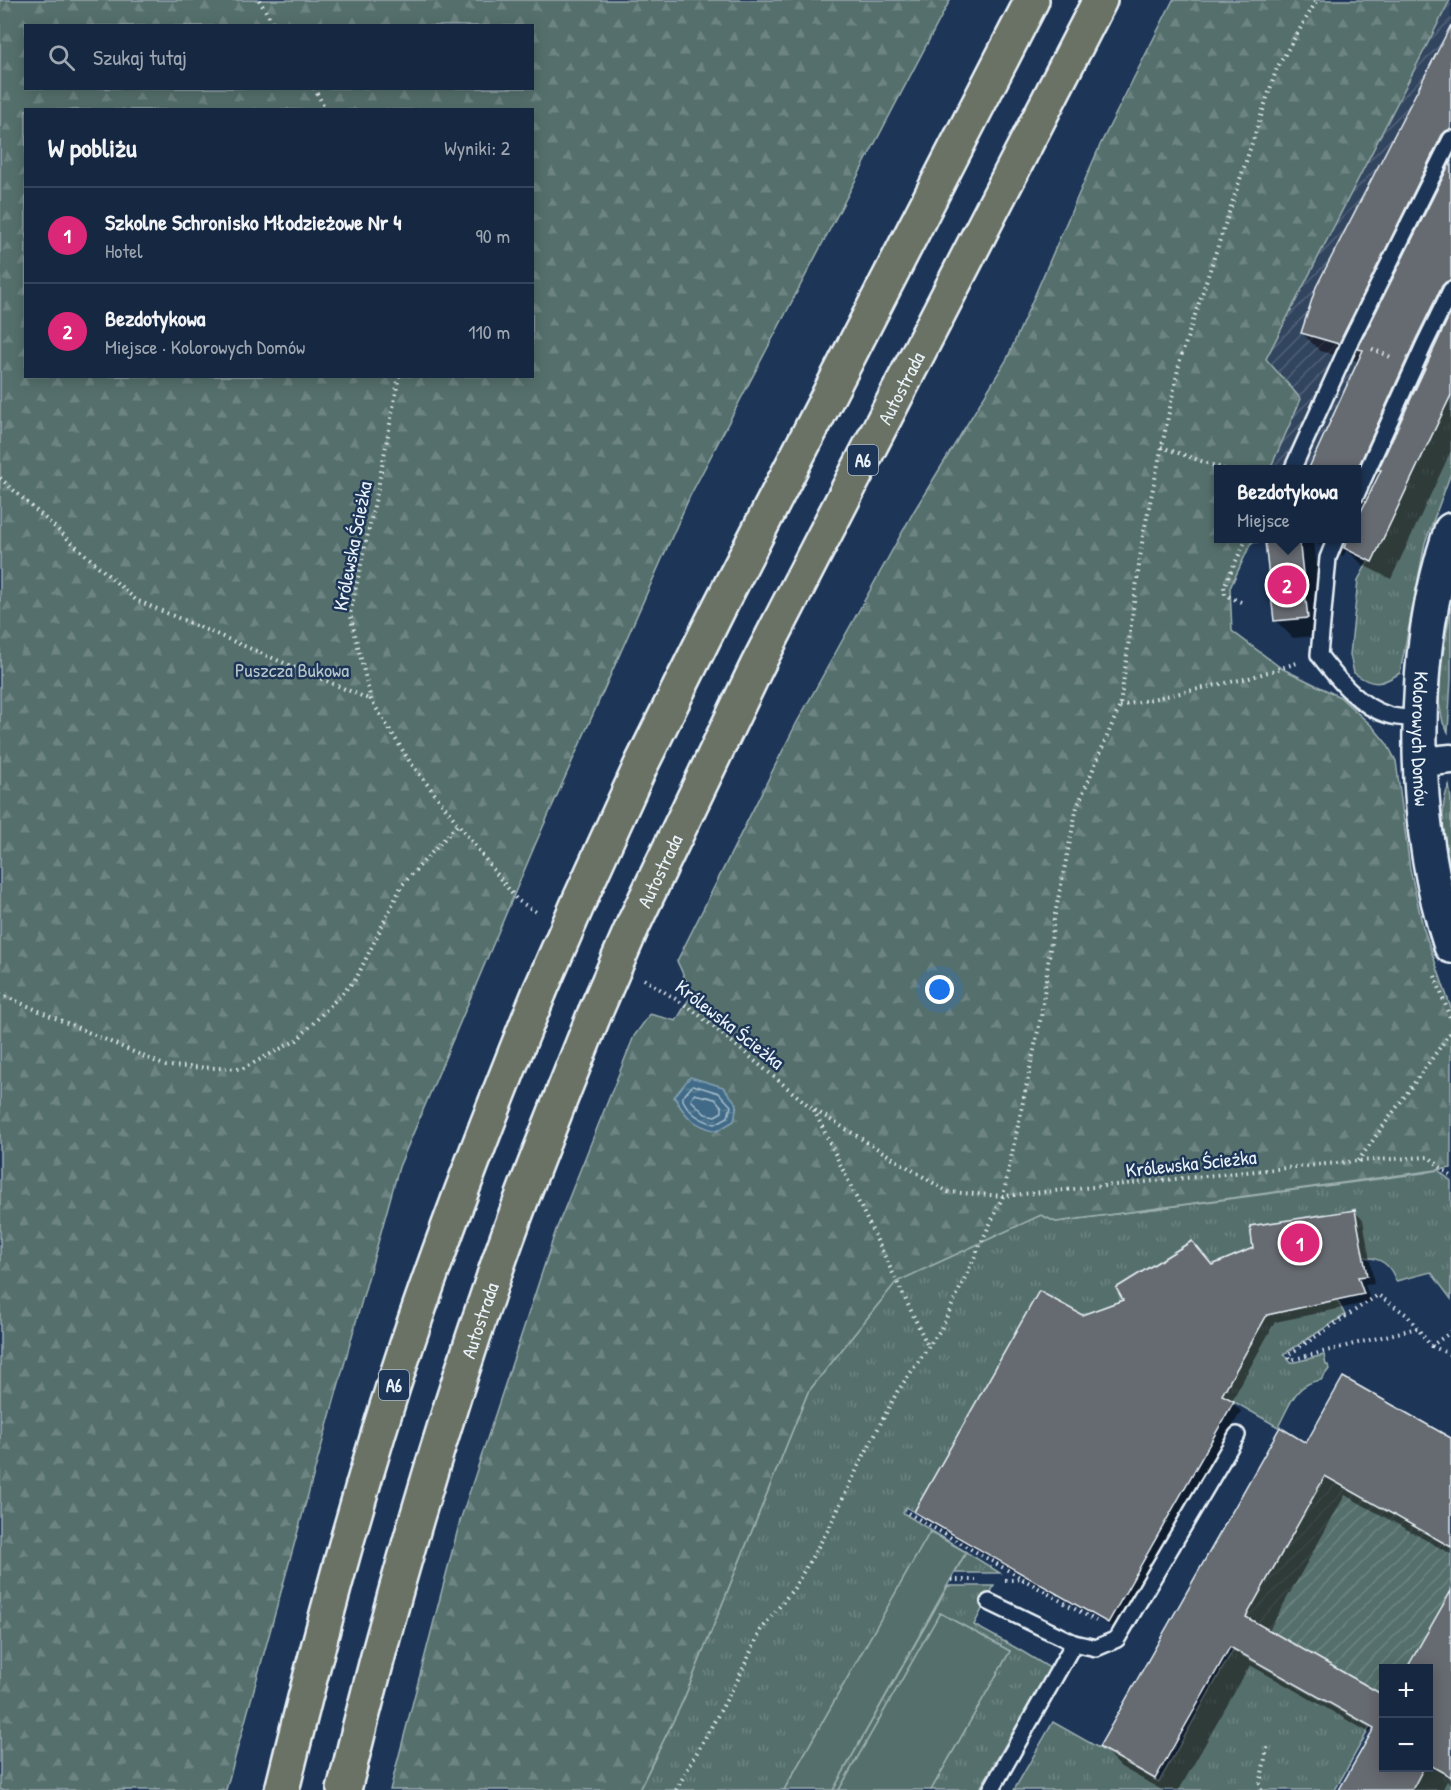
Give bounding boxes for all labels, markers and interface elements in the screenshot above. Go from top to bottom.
search box [24,24,534,90]
icon: search [45,41,78,74]
text: Szukaj tutaj [93,42,187,72]
text: W pobliżu [48,130,137,165]
text: Wyniki: 2 [444,134,510,161]
text: Szkolne Schronisko Młodzieżowe Nr 4 [105,207,402,237]
text: 1 [64,222,71,249]
text: 90 m [476,222,510,249]
text: Hotel [105,237,143,264]
text: Bezdotykowa [105,303,205,333]
text: 2 [63,318,72,345]
text: 110 m [468,318,510,345]
text: Miejsce · Kolorowych Domów [105,333,305,360]
street label: Autostrada [870,346,930,429]
road number: A6 [848,445,878,475]
popup [1214,465,1361,543]
text: Bezdotykowa [1237,476,1338,506]
street label: Królewska Ścieżka [326,479,378,613]
text: Miejsce [1237,506,1290,533]
pin: 2 [1268,562,1306,608]
park label: Puszcza Bukowa [235,656,349,683]
street label: Kolorowych Domów [1406,670,1436,807]
street label: Autostrada [630,829,688,912]
street label: Królewska Ścieżka [670,973,790,1075]
your location [925,975,954,1004]
street label: Królewska Ścieżka [1124,1143,1258,1183]
pin: 1 [1280,1220,1320,1266]
street label: Autostrada [454,1278,504,1362]
road number: A6 [379,1370,409,1400]
map controls [1379,1664,1433,1772]
button: + [1379,1664,1433,1718]
button: − [1379,1718,1433,1772]

